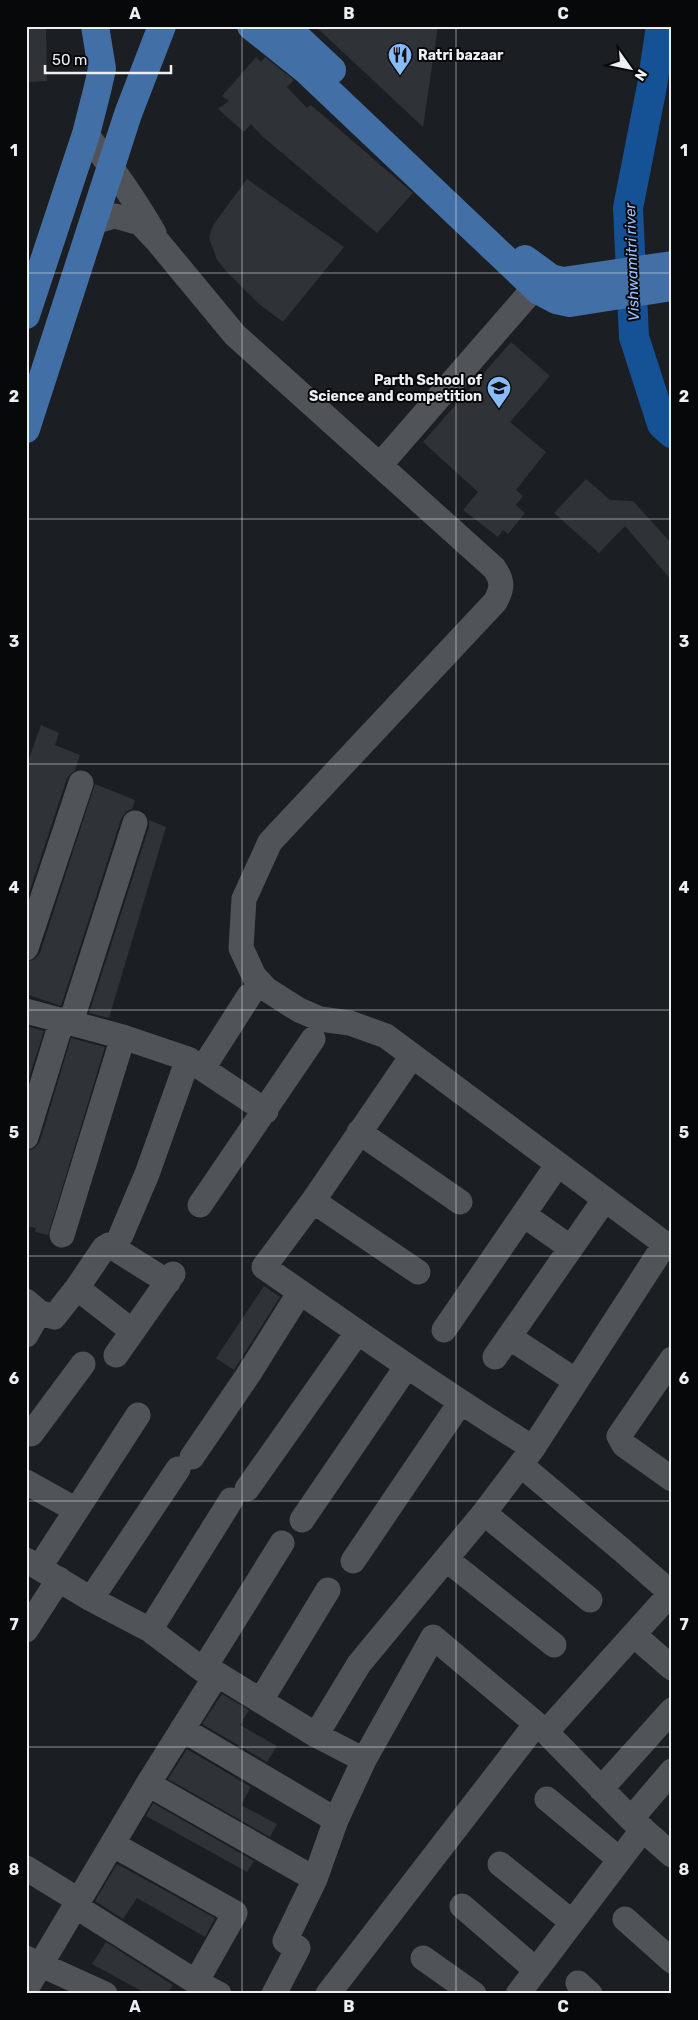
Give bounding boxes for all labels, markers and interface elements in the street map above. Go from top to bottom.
text: A [129,4,141,23]
text: B [343,4,355,23]
text: C [557,4,569,23]
scale bar [45,42,171,74]
restaurant icon: Ratri bazaar [387,42,413,76]
north arrow [606,42,656,92]
place label: Ratri bazaar [418,47,504,64]
text: 50 m [52,51,87,69]
text: N [631,66,650,84]
text: 1 [10,141,18,160]
text: 1 [680,141,688,160]
water label: Vishwamitri river [621,201,643,321]
place label: Parth School of Science and competition [309,372,483,405]
school or university icon: Parth School of Science and competition [486,375,512,409]
text: 2 [9,387,19,406]
text: 2 [679,387,689,406]
text: 3 [9,632,19,651]
text: 3 [679,632,689,651]
text: 4 [9,878,20,897]
text: 4 [679,878,690,897]
text: 5 [9,1123,19,1142]
text: 5 [679,1123,689,1142]
text: 6 [9,1369,19,1388]
text: 6 [679,1369,689,1388]
text: 7 [9,1615,19,1634]
text: 7 [679,1615,689,1634]
text: 8 [9,1860,20,1879]
text: 8 [679,1860,690,1879]
text: A [129,1997,141,2016]
text: B [343,1997,355,2016]
text: C [557,1997,569,2016]

